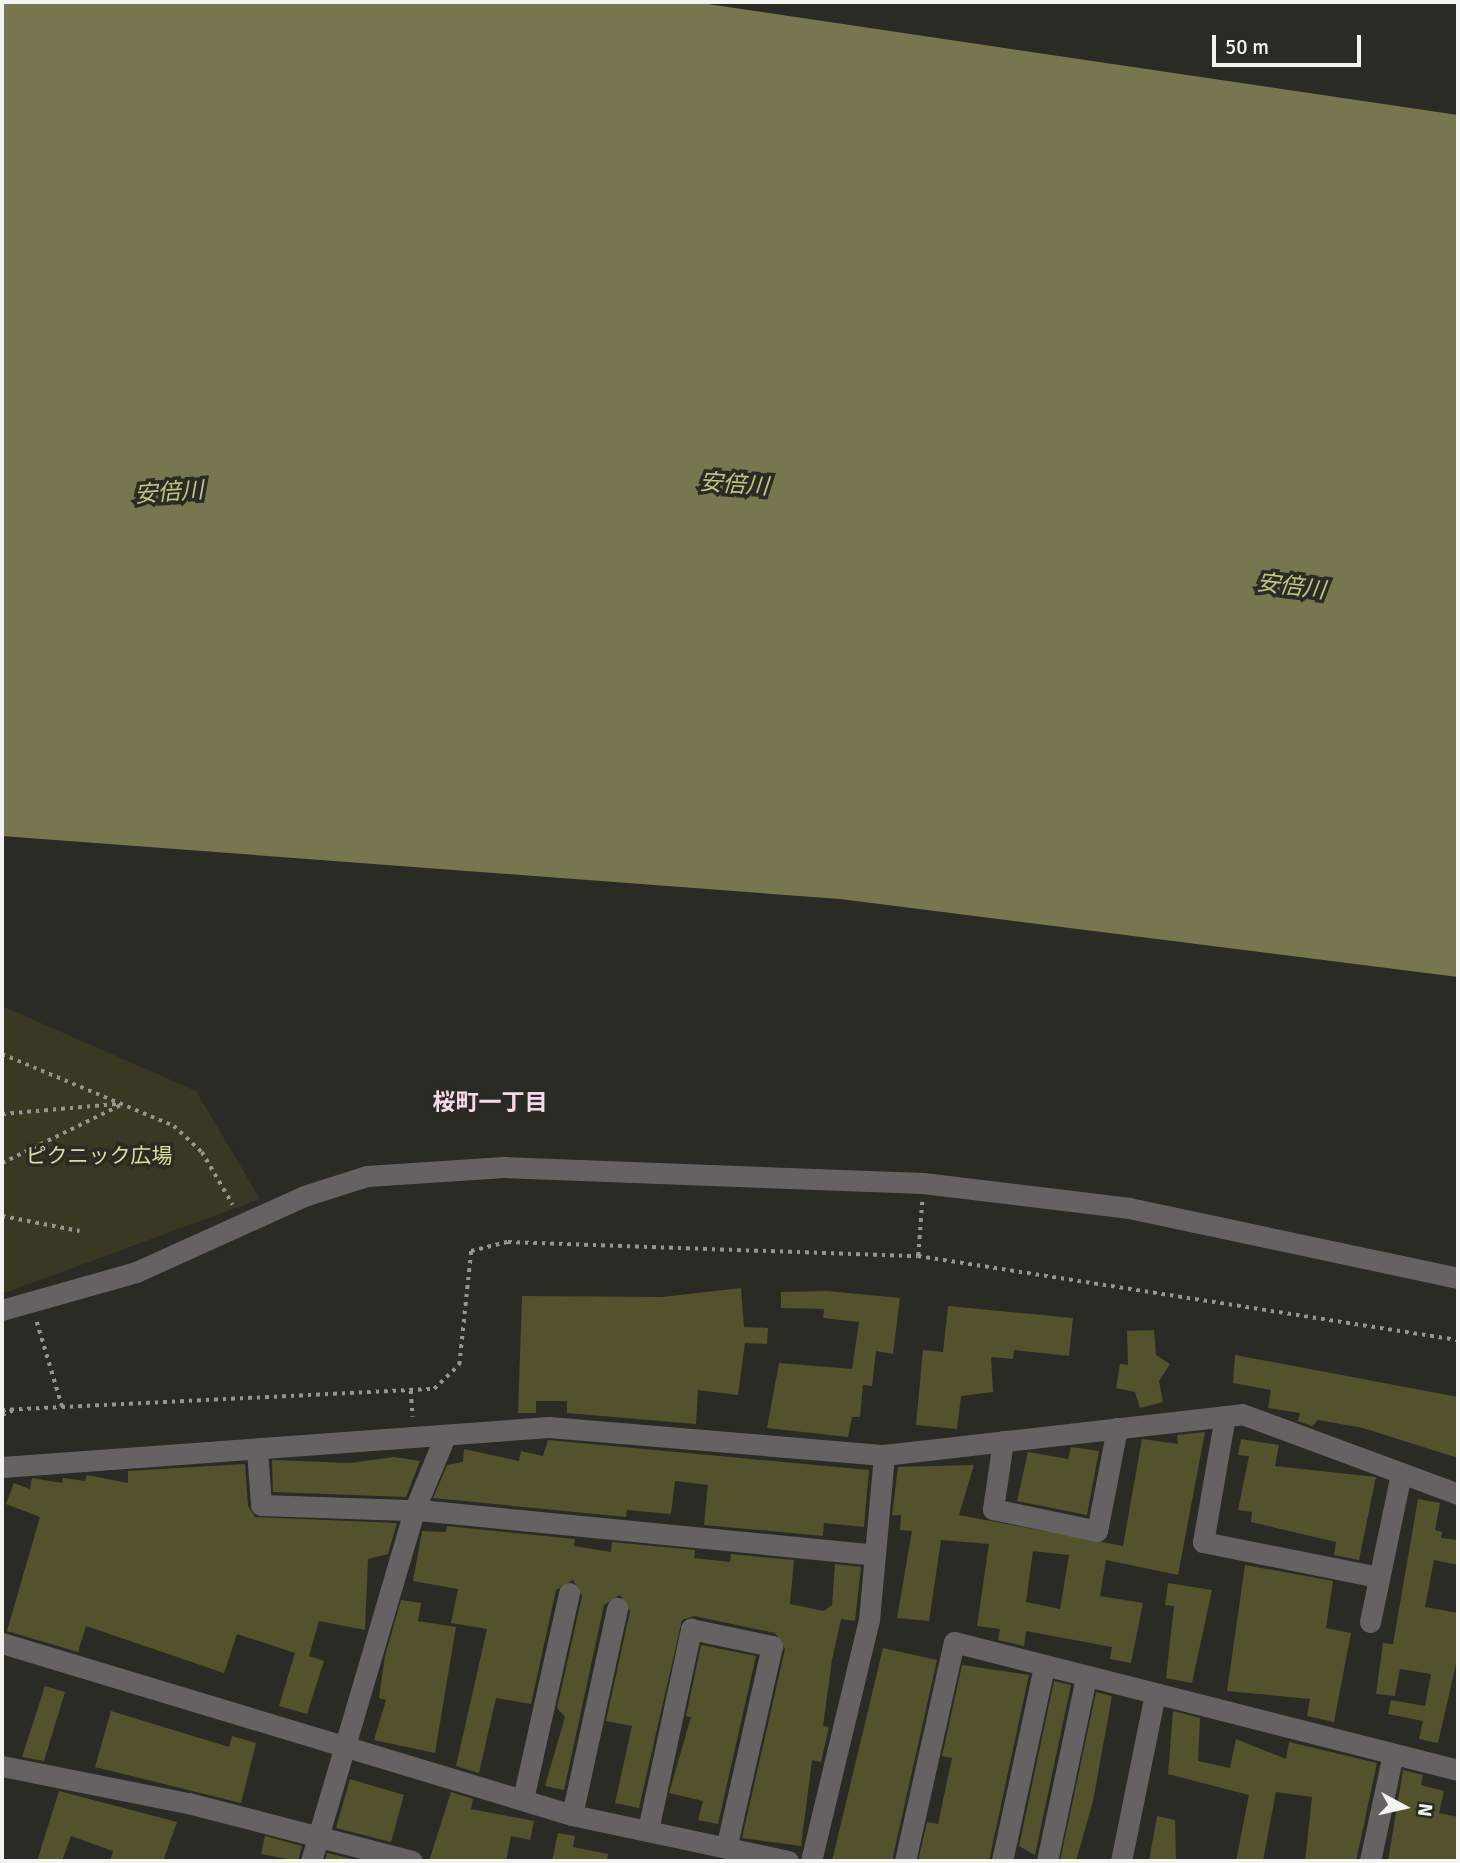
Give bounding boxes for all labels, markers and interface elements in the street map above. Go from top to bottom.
scale bar [1215,21,1364,65]
text: 50 m [1225,34,1269,60]
water label: 安倍川 [699,469,769,501]
water label: 安倍川 [134,477,204,509]
water label: 安倍川 [1255,569,1327,605]
district label: 桜町一丁目 [433,1089,547,1117]
park label: ピクニック広場 [26,1143,172,1169]
north arrow [1369,1772,1439,1842]
text: N [1412,1802,1438,1818]

